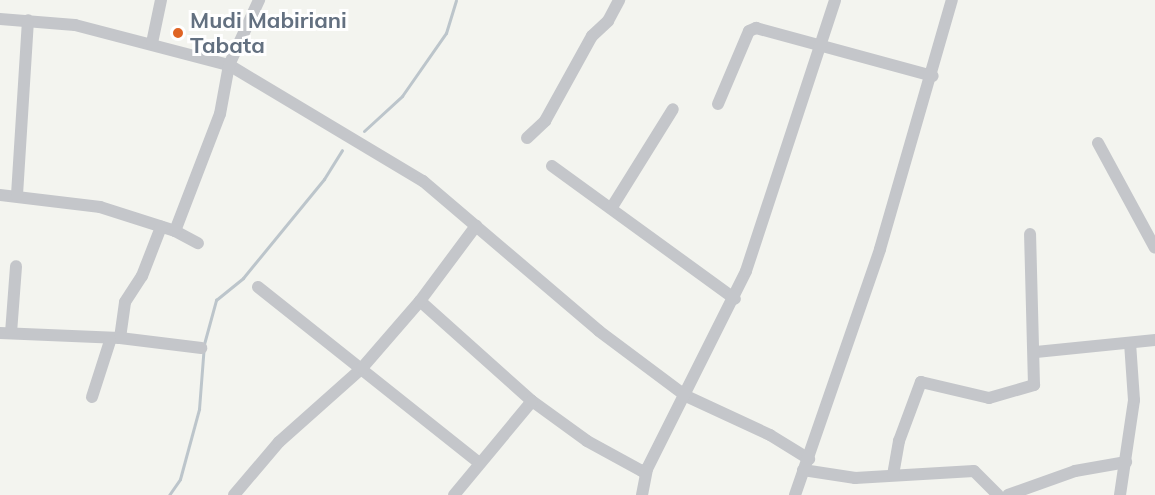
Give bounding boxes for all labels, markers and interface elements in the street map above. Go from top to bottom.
place label: Mudi Mabiriani Tabata [190,7,347,58]
marker: Mudi Mabiriani Tabata [171,26,185,40]

